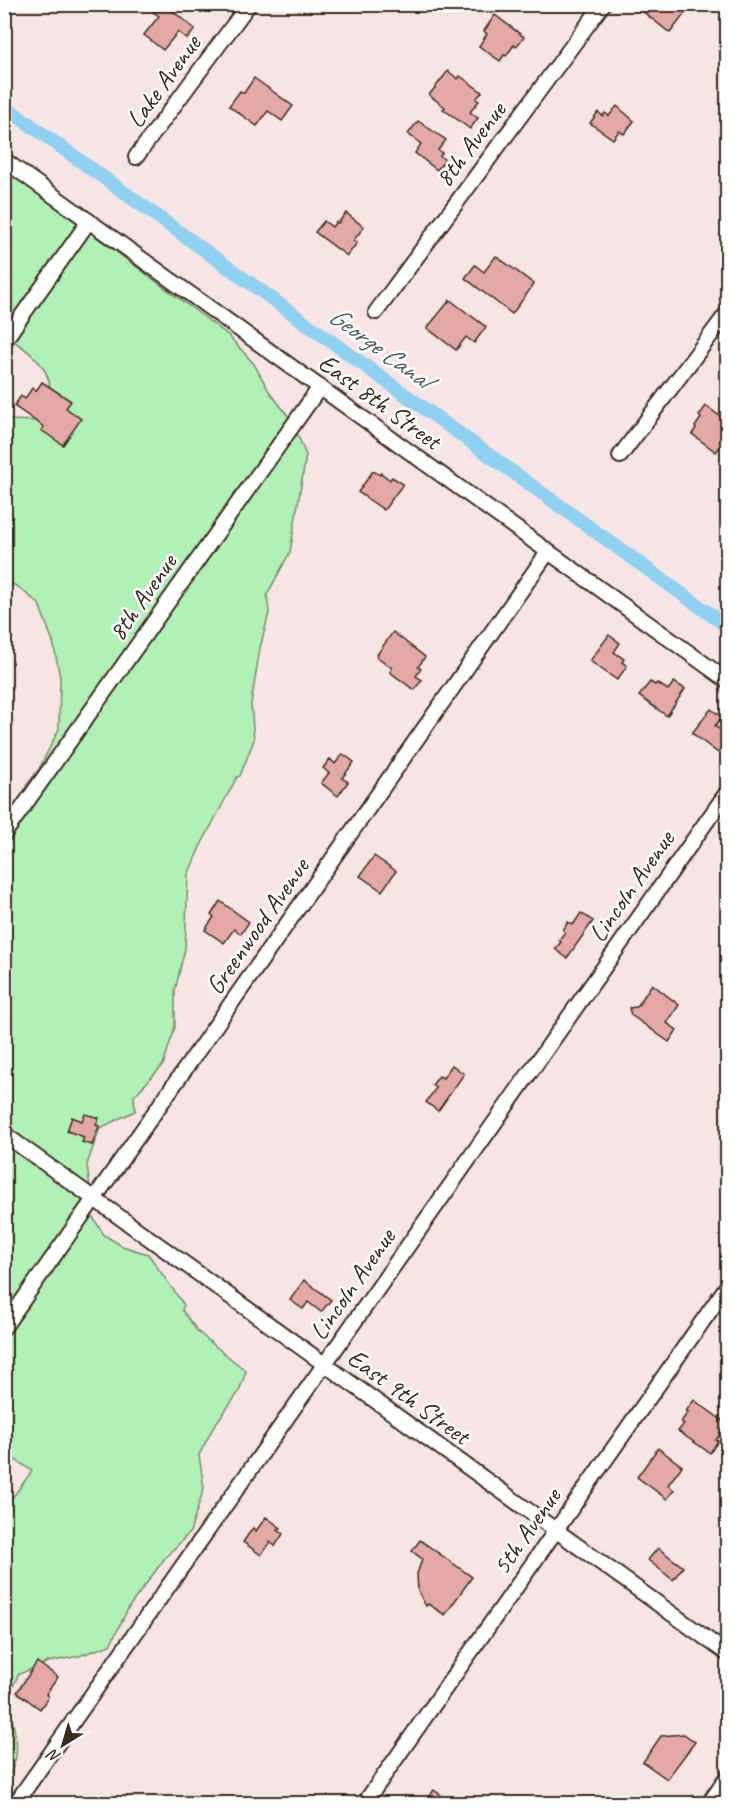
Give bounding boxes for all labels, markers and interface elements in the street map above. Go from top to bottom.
street label: Lake Avenue [119,27,209,134]
street label: 8th Avenue [428,94,514,193]
water label: George Canal [322,299,445,401]
street label: East 8th Street [312,346,449,458]
street label: 8th Avenue [101,546,185,647]
street label: Lincoln Avenue [581,823,683,948]
street label: Greenwood Avenue [198,850,318,1001]
street label: Lincoln Avenue [302,1221,404,1346]
street label: East 9th Street [341,1341,478,1453]
street label: 5th Avenue [485,1480,569,1581]
north arrow [33,1715,93,1775]
text: N [42,1743,65,1767]

